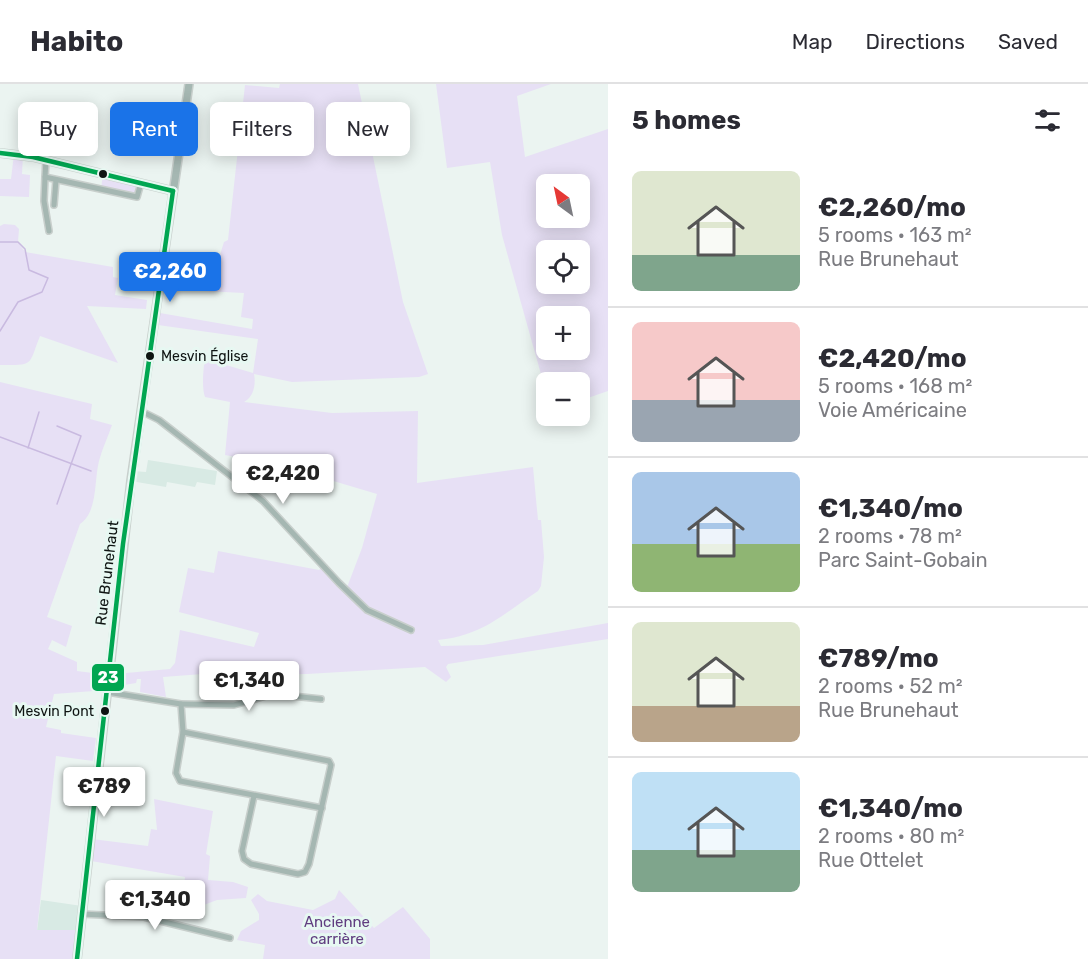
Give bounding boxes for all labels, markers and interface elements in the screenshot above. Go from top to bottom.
text: Habito [30,25,123,58]
text: Map [792,29,833,54]
text: Directions [866,29,965,54]
text: Saved [998,29,1058,54]
chip: Buy [18,102,98,156]
chip: Rent [110,102,198,156]
chip: Filters [210,102,314,156]
chip: New [326,102,410,156]
icon: filters [1031,104,1064,137]
text: 5 homes [632,105,741,136]
unlabelled marker [97,168,109,180]
north arrow [536,174,590,228]
map controls [536,174,590,426]
text: €2,260/mo [818,192,966,223]
icon: home [680,195,752,267]
text: 5 rooms · 163 m² [818,223,972,247]
button: locate [536,240,590,294]
text: Rue Brunehaut [818,247,959,271]
pin: €2,260 [121,252,219,303]
text: €2,260 [133,259,207,283]
button: + [536,306,590,360]
text: €2,420/mo [818,343,967,374]
icon: home [680,346,752,418]
place label: Mesvin Église [161,347,249,365]
marker: Mesvin Église [144,350,156,362]
button: − [536,372,590,426]
text: 5 rooms · 168 m² [818,374,972,398]
text: Voie Américaine [818,398,967,422]
pin: €2,420 [234,454,332,505]
text: €2,420 [246,461,320,485]
text: €1,340/mo [818,493,963,524]
icon: home [680,496,752,568]
street label: Rue Brunehaut [92,519,122,626]
text: 2 rooms · 78 m² [818,524,962,548]
text: Parc Saint-Gobain [818,548,988,572]
text: €789/mo [818,643,939,674]
icon: home [680,646,752,718]
pin: €1,340 [200,661,298,712]
line badge: 23 [91,663,125,692]
text: 23 [98,668,118,687]
text: €1,340 [213,668,285,692]
text: 2 rooms · 52 m² [818,674,963,698]
text: Rue Brunehaut [818,698,959,722]
place label: Mesvin Pont [14,703,95,720]
marker: Mesvin Pont [99,705,111,717]
pin: €789 [68,767,140,818]
text: €789 [77,774,131,798]
text: €1,340/mo [818,793,963,824]
icon: home [680,796,752,868]
text: 2 rooms · 80 m² [818,824,964,848]
text: Rue Ottelet [818,848,923,872]
pin: €1,340 [106,880,204,931]
text: €1,340 [119,887,191,911]
park label: Ancienne carrière [304,913,370,948]

